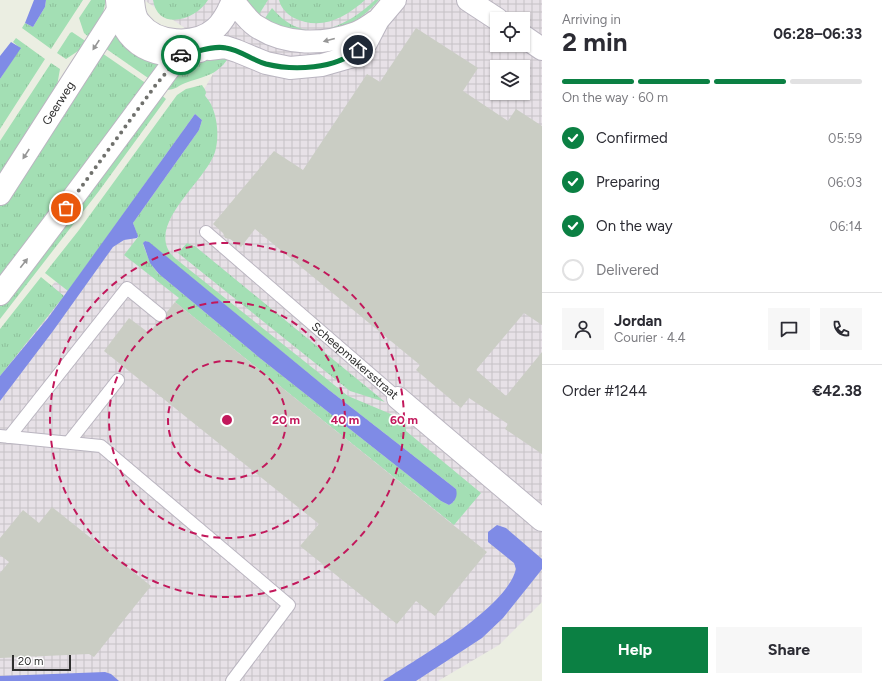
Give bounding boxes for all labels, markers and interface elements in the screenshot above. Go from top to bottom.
map controls [490,12,530,100]
button: locate [490,12,530,52]
text: Arriving in [562,12,621,27]
text: 06:28–06:33 [773,25,862,43]
text: 2 min [562,26,628,58]
pin [341,33,375,67]
courier [161,35,201,75]
one-way arrow [323,37,335,43]
icon: home [347,39,369,61]
one-way arrow [92,40,100,50]
icon: car [170,44,192,66]
button: layers [490,60,530,100]
street label: Geerweg [39,79,78,128]
text: On the way · 60 m [562,90,668,105]
icon: check [562,127,584,149]
text: Confirmed [596,129,668,147]
text: 05:59 [828,131,862,146]
one-way arrow [22,149,30,159]
icon: check [562,171,584,193]
text: Preparing [596,173,660,191]
text: 06:03 [828,175,862,190]
pin [49,191,83,225]
icon: bag [55,197,77,219]
icon: check [562,215,584,237]
text: On the way [596,217,673,235]
text: 06:14 [830,219,862,234]
one-way arrow [20,258,28,269]
text: Delivered [596,261,659,279]
button: person [562,308,604,350]
button: chat [768,308,810,350]
button: phone [820,308,862,350]
text: Jordan [614,312,662,330]
street label: Scheepmakersstraat [309,320,402,402]
text: Courier · 4.4 [614,330,686,345]
text: Order #1244 [562,382,647,400]
text: €42.38 [812,382,862,400]
centre of rings [220,413,234,427]
text: 20 m [272,413,300,427]
text: 40 m [331,413,359,427]
text: 60 m [390,413,418,427]
button: Help [562,627,708,673]
button: Share [716,627,862,673]
scale bar [12,653,71,672]
text: 20 m [18,655,43,668]

